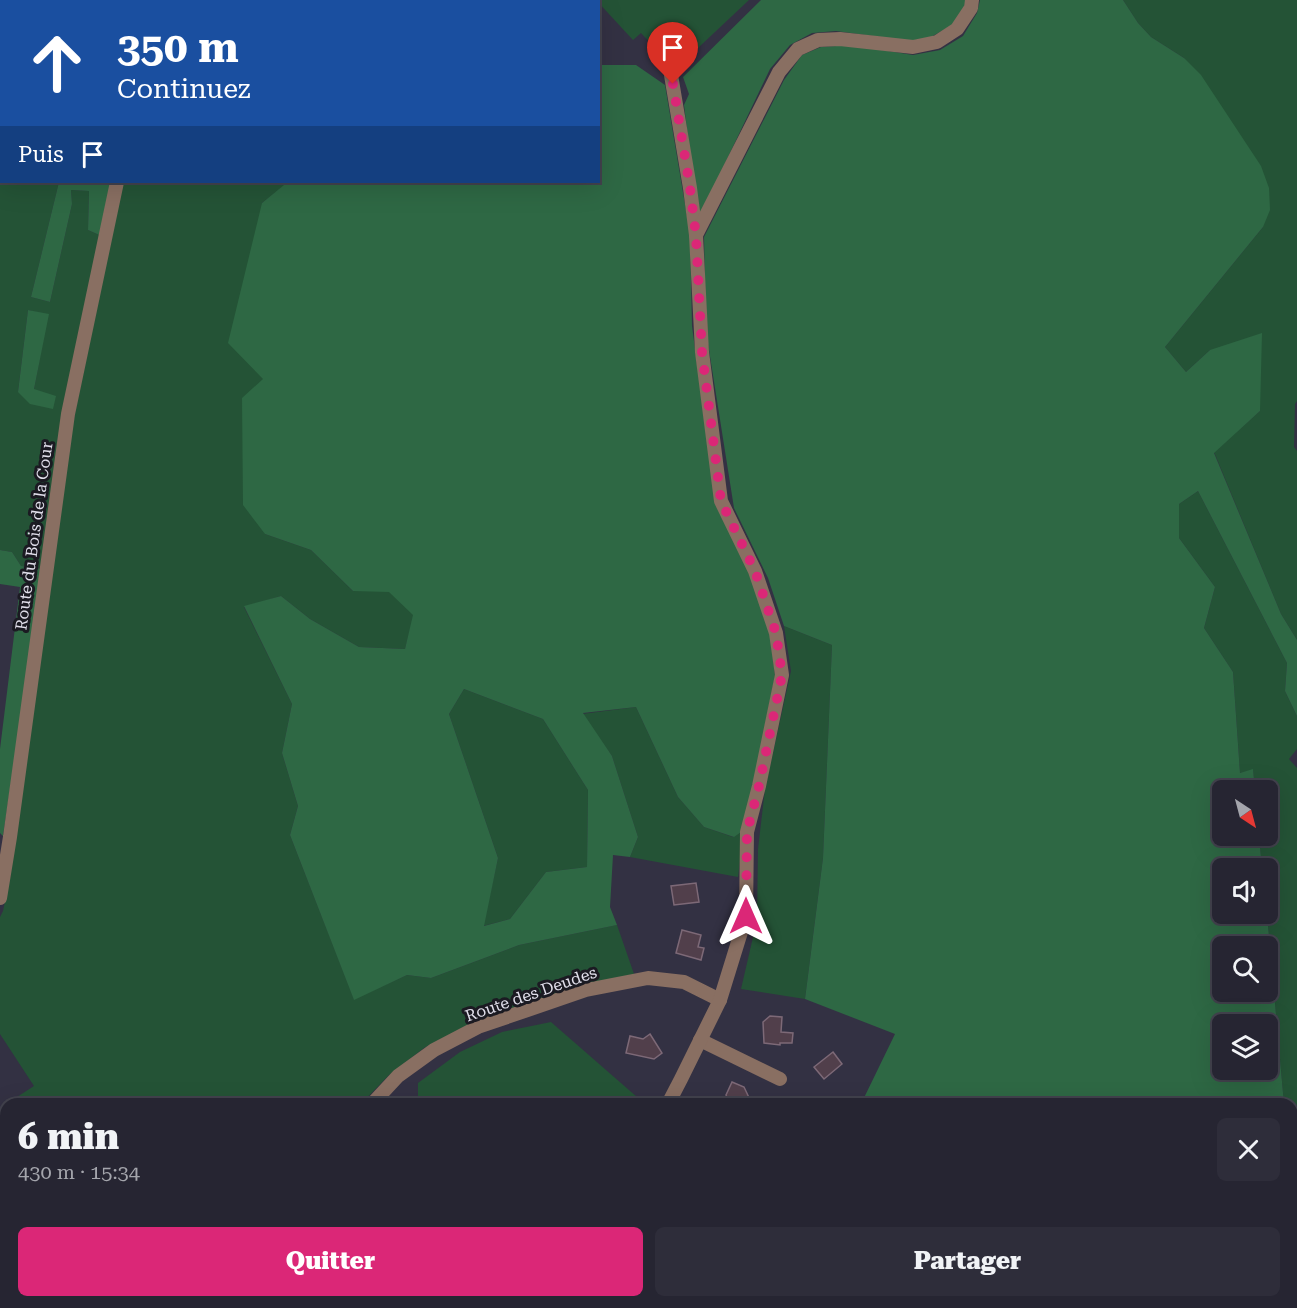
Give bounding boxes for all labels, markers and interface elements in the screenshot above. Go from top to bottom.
pin [647,22,698,84]
text: 350 m [117,23,239,72]
icon: ahead [18,24,96,102]
icon: arrive [656,31,689,64]
text: Continuez [117,73,251,105]
icon: arrive [76,138,109,171]
text: Puis [18,142,64,167]
street label: Route du Bois de la Cour [11,440,57,631]
north arrow [1212,780,1278,846]
map controls [1212,780,1278,1080]
button: sound [1212,858,1278,924]
position arrow [714,884,778,948]
button: search [1212,936,1278,1002]
street label: Route des Deudes [463,962,600,1025]
button: layers [1212,1014,1278,1080]
text: 6 min [18,1116,119,1158]
button: close [1217,1118,1280,1181]
text: 430 m · 15:34 [18,1160,140,1184]
button: Quitter [18,1227,643,1296]
button: Partager [655,1227,1280,1296]

